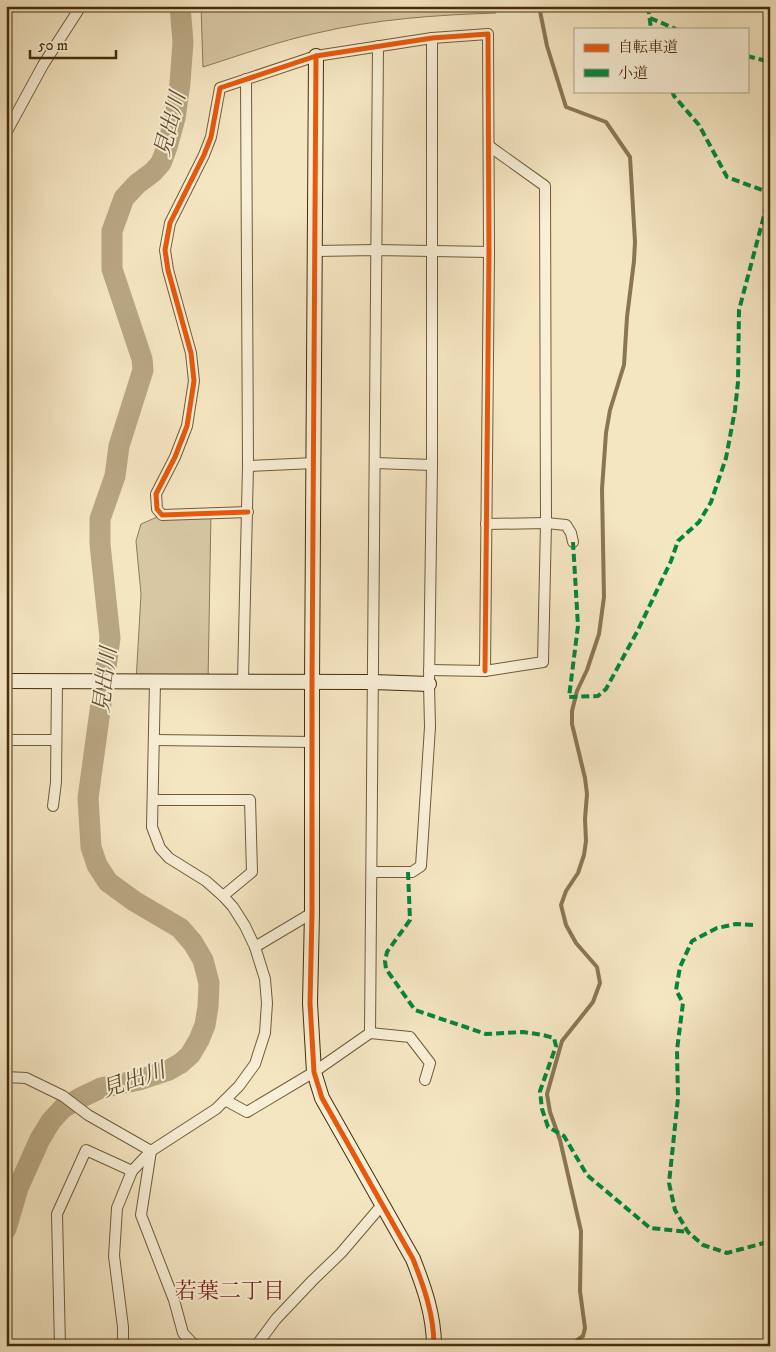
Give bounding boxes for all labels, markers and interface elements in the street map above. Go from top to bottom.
scale bar [30,28,116,60]
legend [574,28,748,92]
text: 50 m [38,36,68,55]
text: 自転車道 [618,38,678,57]
text: 小道 [618,64,648,83]
water label: 見出川 [149,87,193,160]
water label: 見出川 [88,644,123,715]
water label: 見出川 [98,1056,171,1104]
district label: 若葉二丁目 [175,1278,285,1305]

